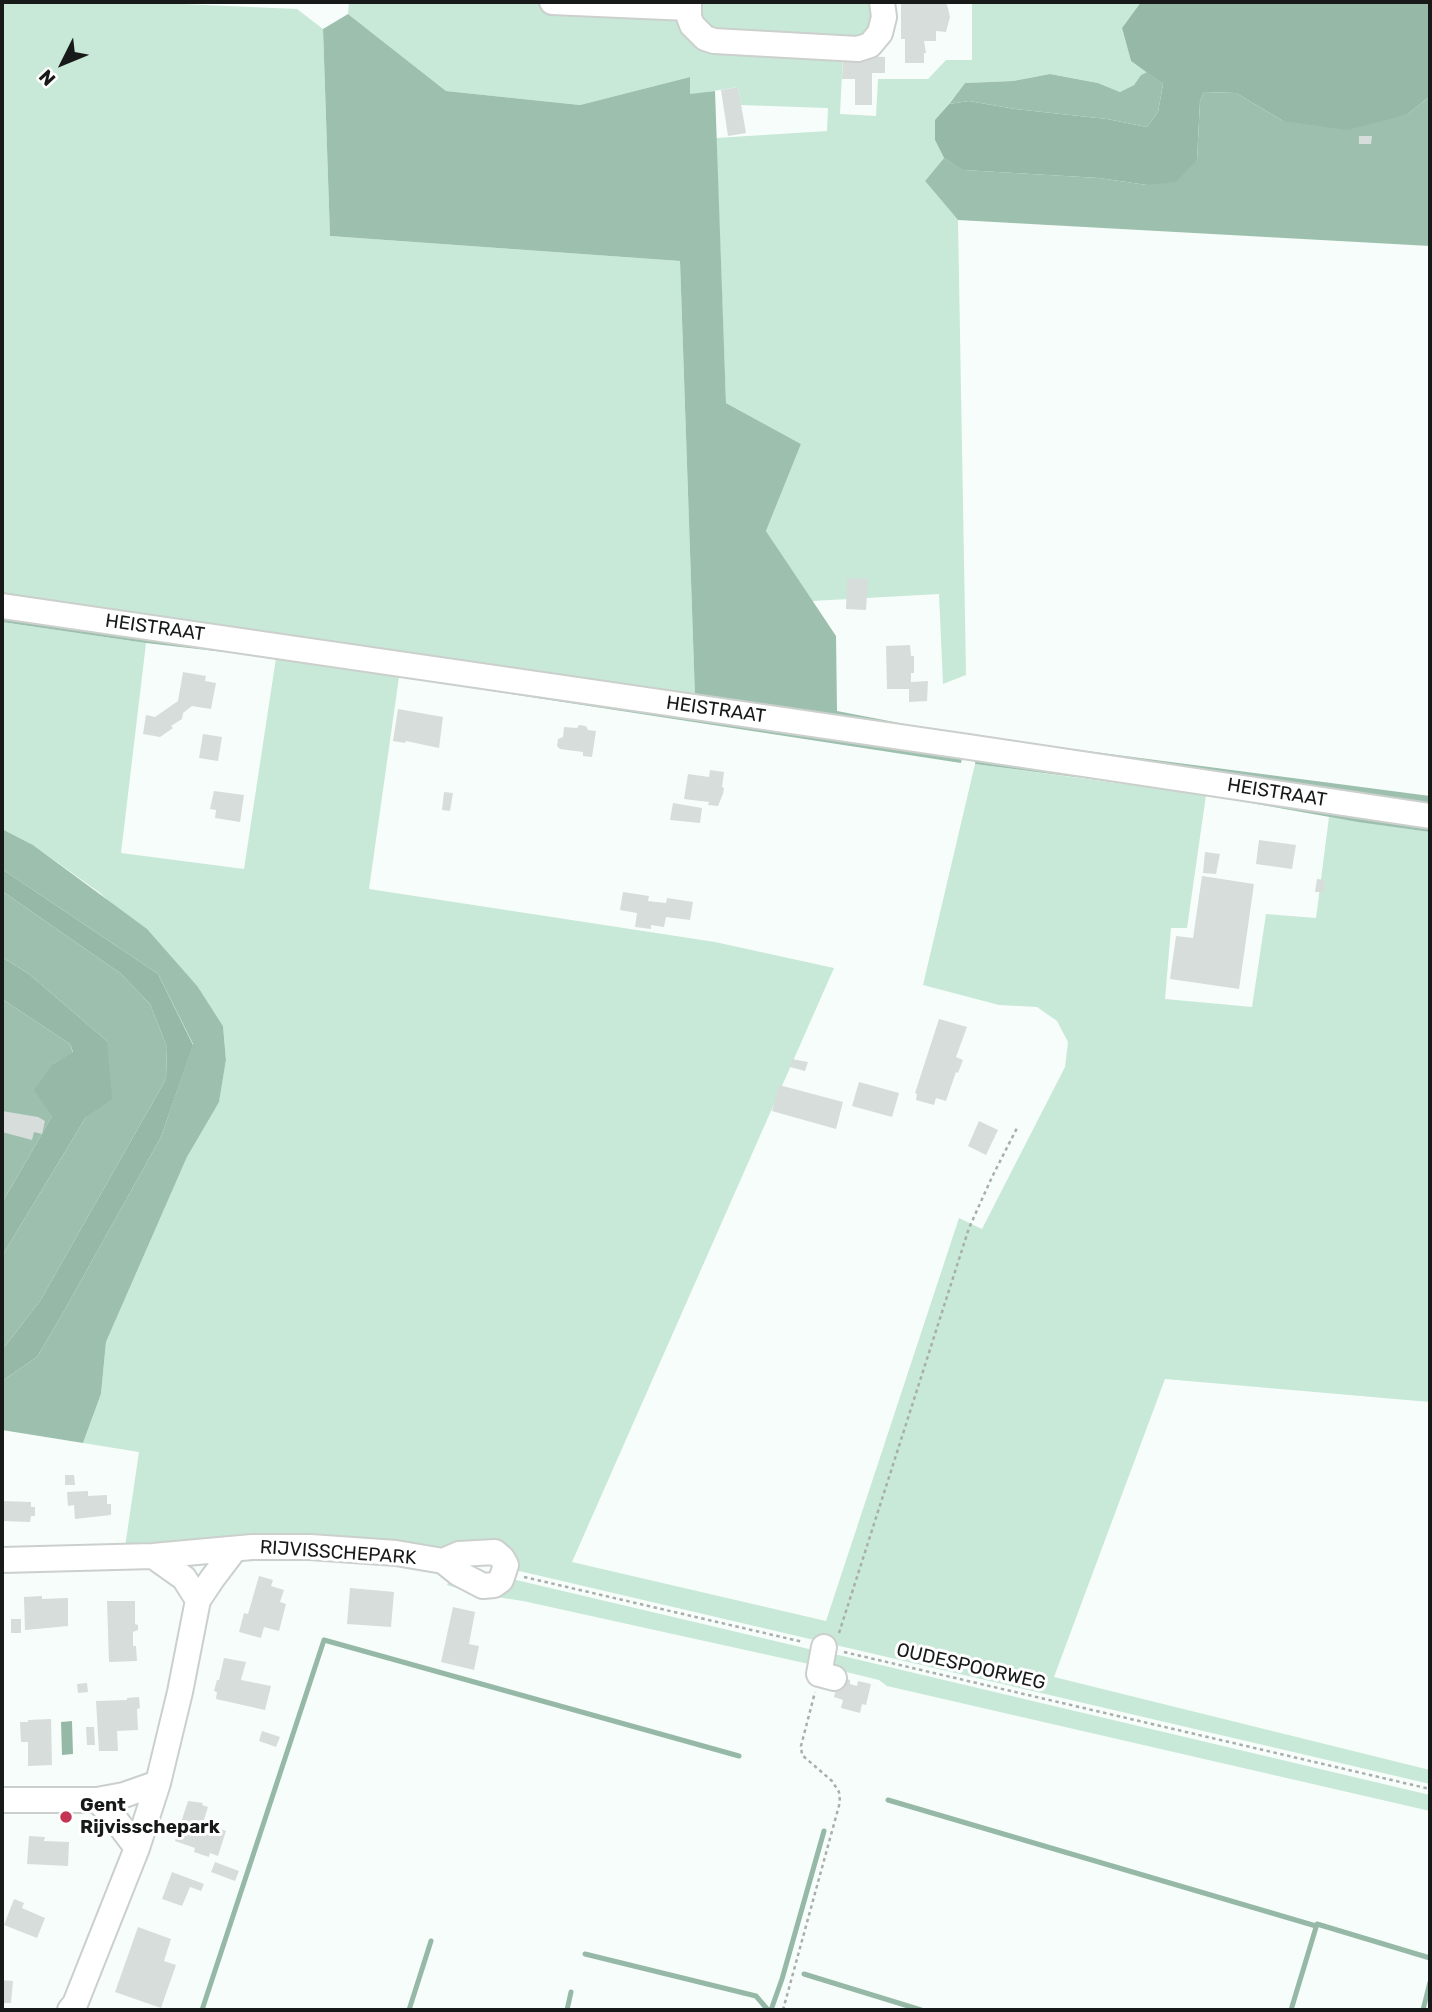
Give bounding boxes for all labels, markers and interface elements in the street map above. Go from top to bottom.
north arrow [28,28,98,98]
text: N [34,65,60,91]
street label: HEISTRAAT [104,610,206,646]
street label: HEISTRAAT [665,692,767,728]
street label: HEISTRAAT [1226,774,1328,812]
street label: RIJVISSCHEPARK [259,1536,417,1570]
street label: OUDESPOORWEG [894,1639,1048,1695]
place label: Gent Rijvisschepark [80,1795,220,1839]
marker: Gent Rijvisschepark [58,1809,74,1825]

